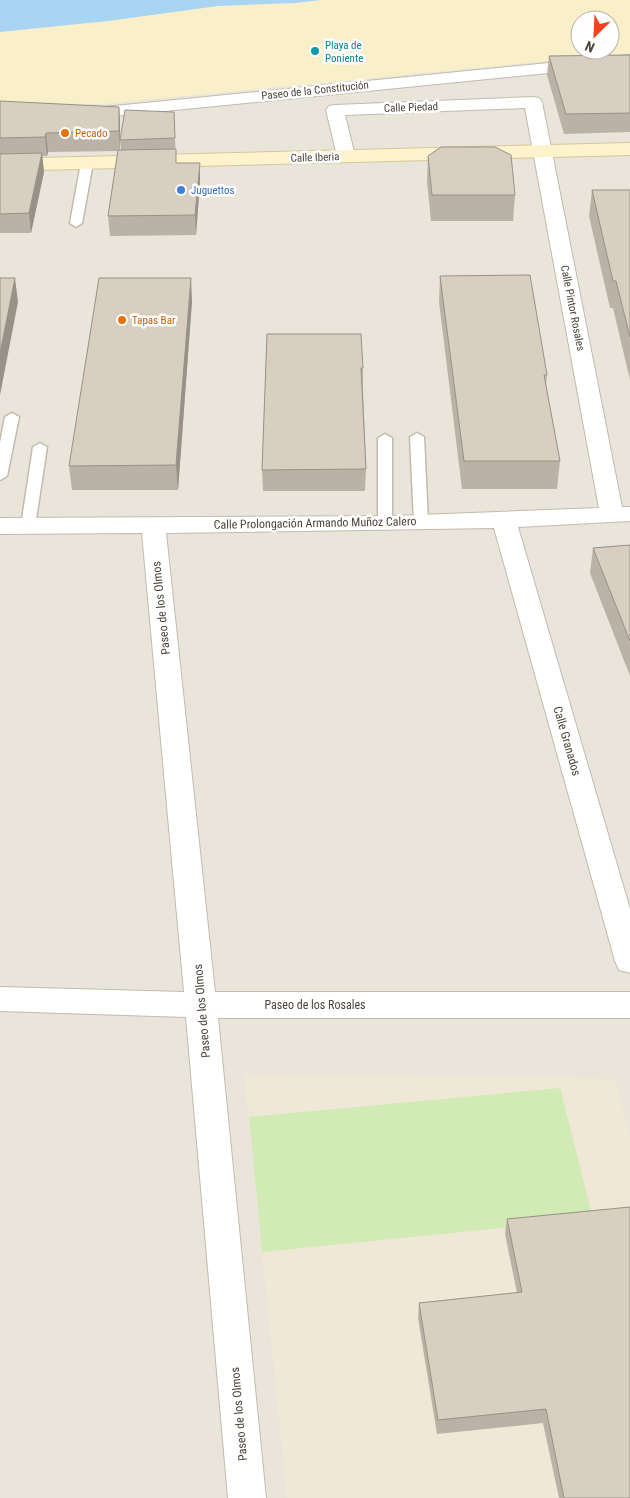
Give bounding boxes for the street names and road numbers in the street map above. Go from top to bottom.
street label: Paseo de la Constitución [261,78,369,103]
street label: Calle Piedad [384,100,438,115]
street label: Calle Iberia [290,150,340,165]
street label: Calle Pintor Rosales [558,264,587,352]
street label: Calle Prolongación Armando Muñoz Calero [213,514,417,532]
street label: Paseo de los Olmos [149,561,173,655]
street label: Calle Granados [550,705,584,777]
street label: Paseo de los Olmos [191,964,213,1058]
street label: Paseo de los Rosales [264,998,366,1012]
street label: Paseo de los Olmos [228,1367,250,1461]

